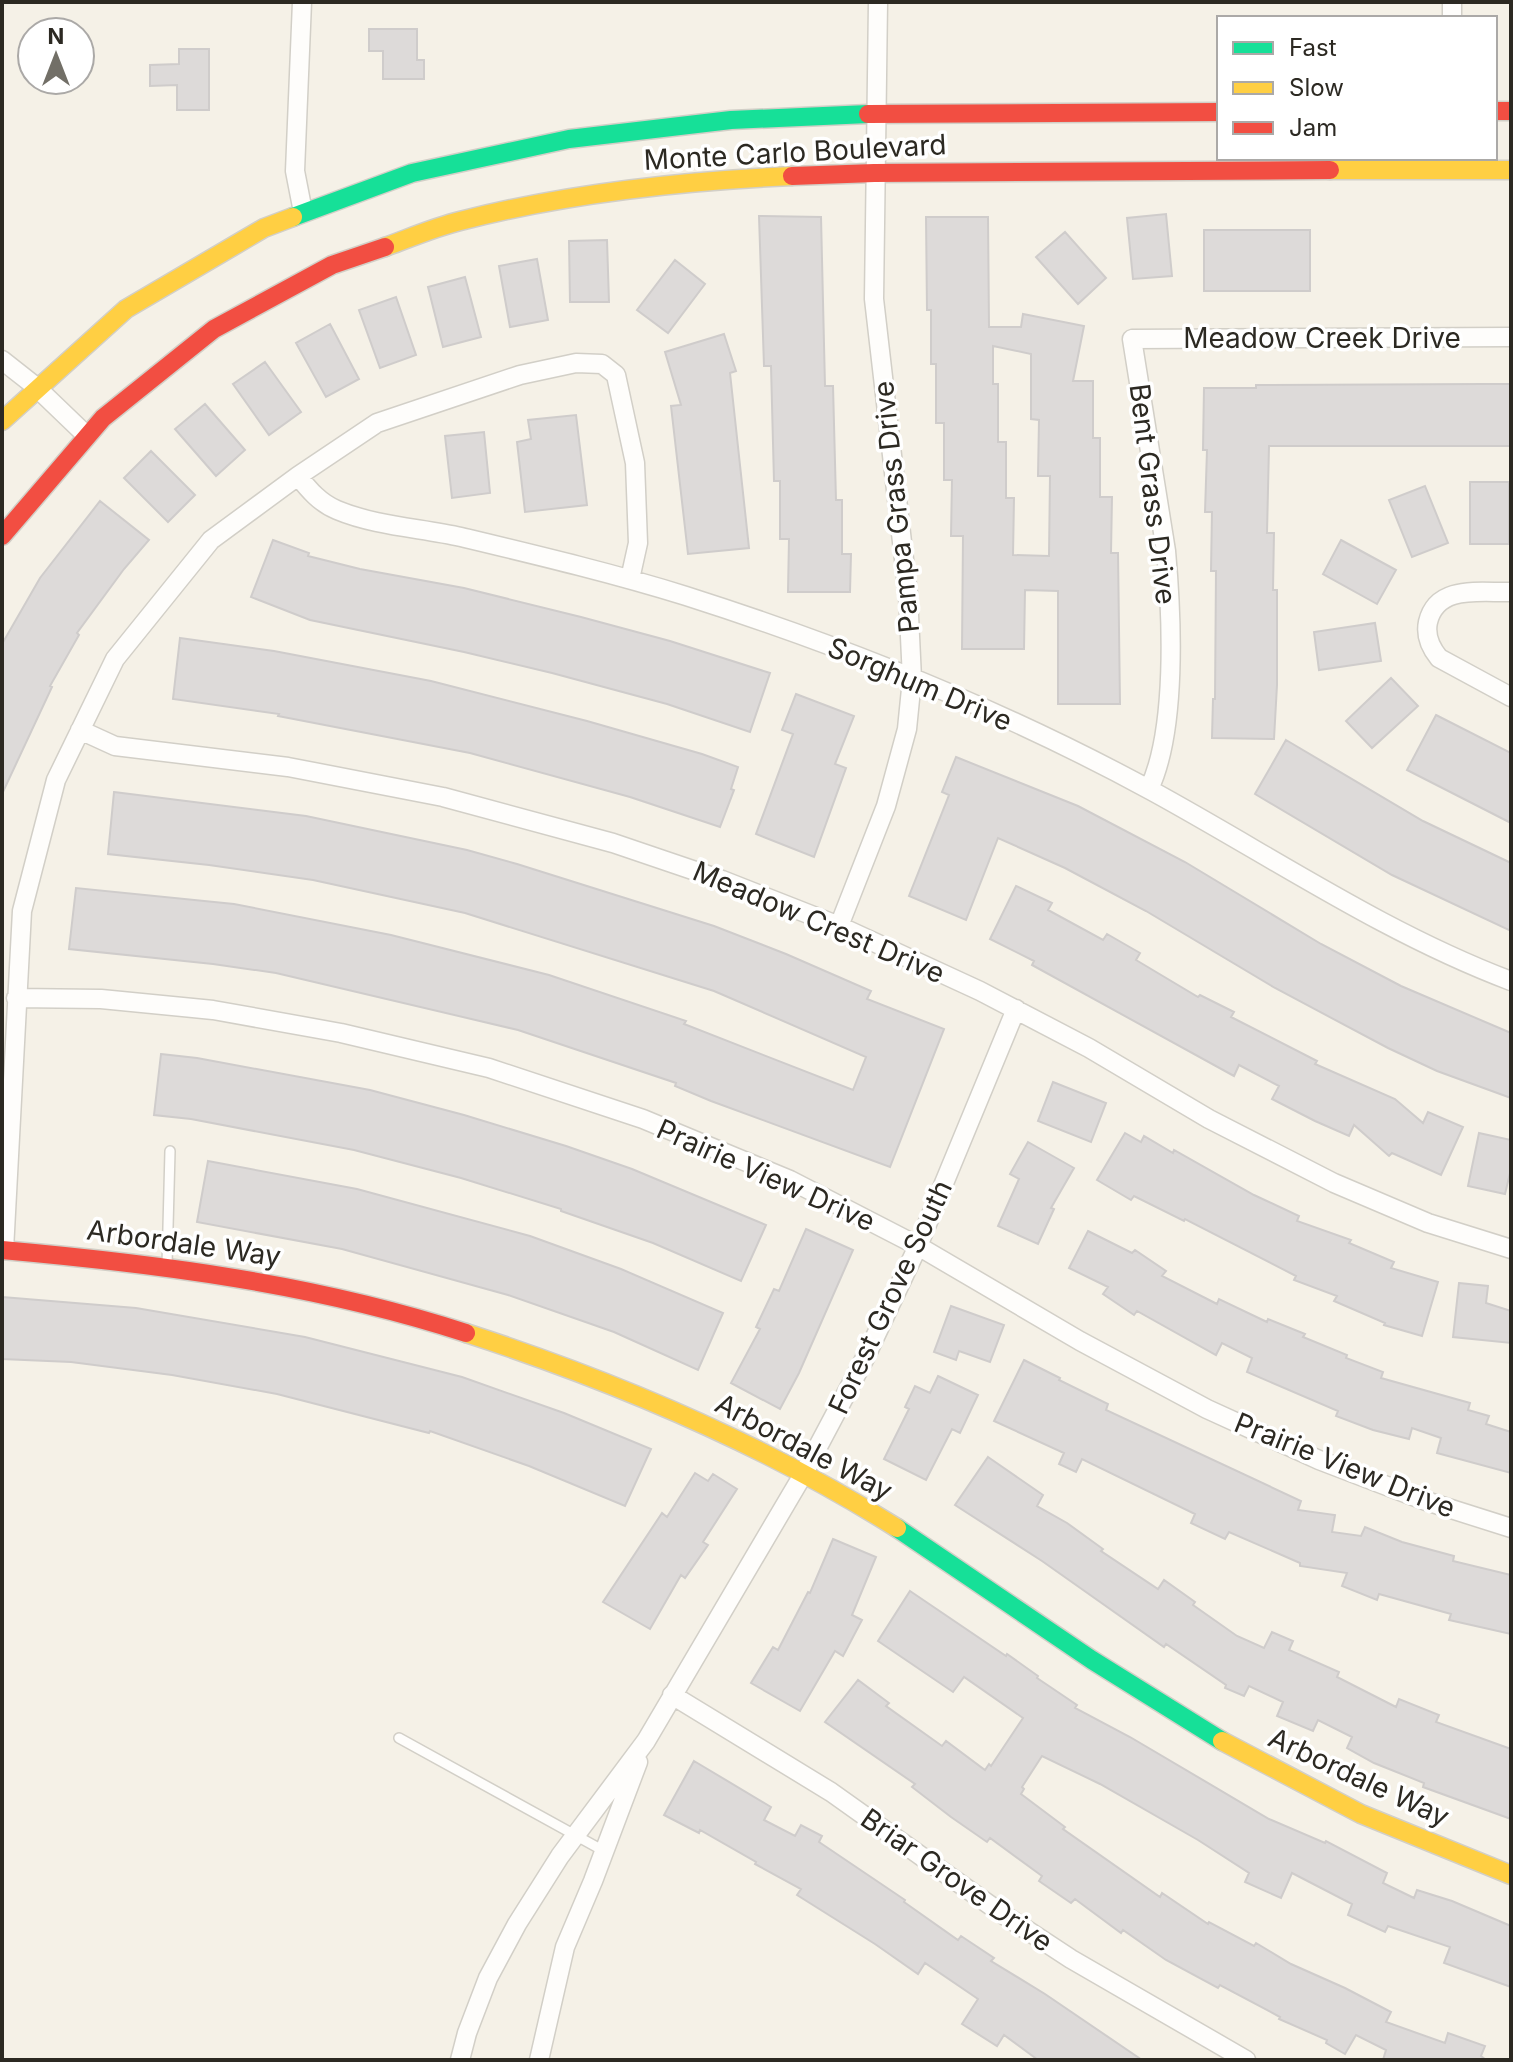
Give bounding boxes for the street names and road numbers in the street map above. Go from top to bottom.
street label: Monte Carlo Boulevard [643,127,947,177]
street label: Meadow Creek Drive [1183,321,1461,355]
street label: Pampa Grass Drive [866,379,926,635]
street label: Bent Grass Drive [1123,382,1183,606]
street label: Sorghum Drive [823,630,1017,738]
street label: Meadow Crest Drive [688,854,950,990]
street label: Prairie View Drive [652,1112,880,1238]
street label: Forest Grove South [821,1175,959,1419]
street label: Arbordale Way [85,1213,283,1273]
street label: Arbordale Way [710,1386,898,1508]
street label: Prairie View Drive [1230,1405,1460,1525]
street label: Arbordale Way [1263,1720,1455,1834]
street label: Briar Grove Drive [855,1801,1059,1959]

